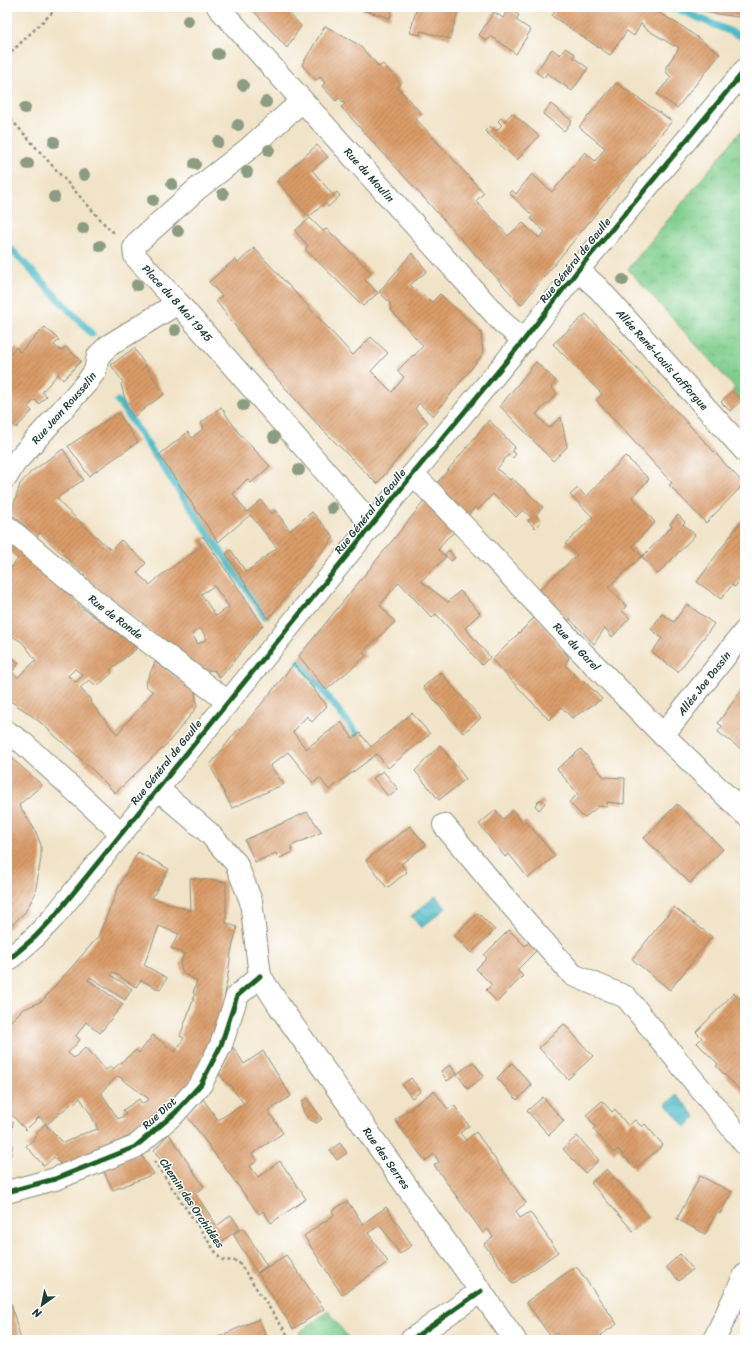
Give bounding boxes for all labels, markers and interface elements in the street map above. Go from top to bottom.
street label: Rue du Moulin [339,143,399,207]
street label: Rue Général de Gaulle [535,213,616,307]
street label: Place du 8 Mai 1945 [137,260,217,347]
street label: Allée René-Louis Lafforgue [610,304,714,415]
street label: Rue Jean Rousselin [27,368,102,449]
street label: Rue Général de Gaulle [330,464,411,558]
street label: Rue de Ronde [84,590,147,645]
street label: Rue du Garel [548,618,605,676]
street label: Allée Joe Dassin [672,647,736,721]
street label: Rue Général de Gaulle [126,715,207,809]
street label: Rue Diot [138,1092,181,1134]
street label: Rue des Serres [358,1123,415,1194]
street label: Chemin des Orchidées [154,1154,230,1253]
north arrow [22,1285,62,1325]
text: N [28,1303,46,1324]

